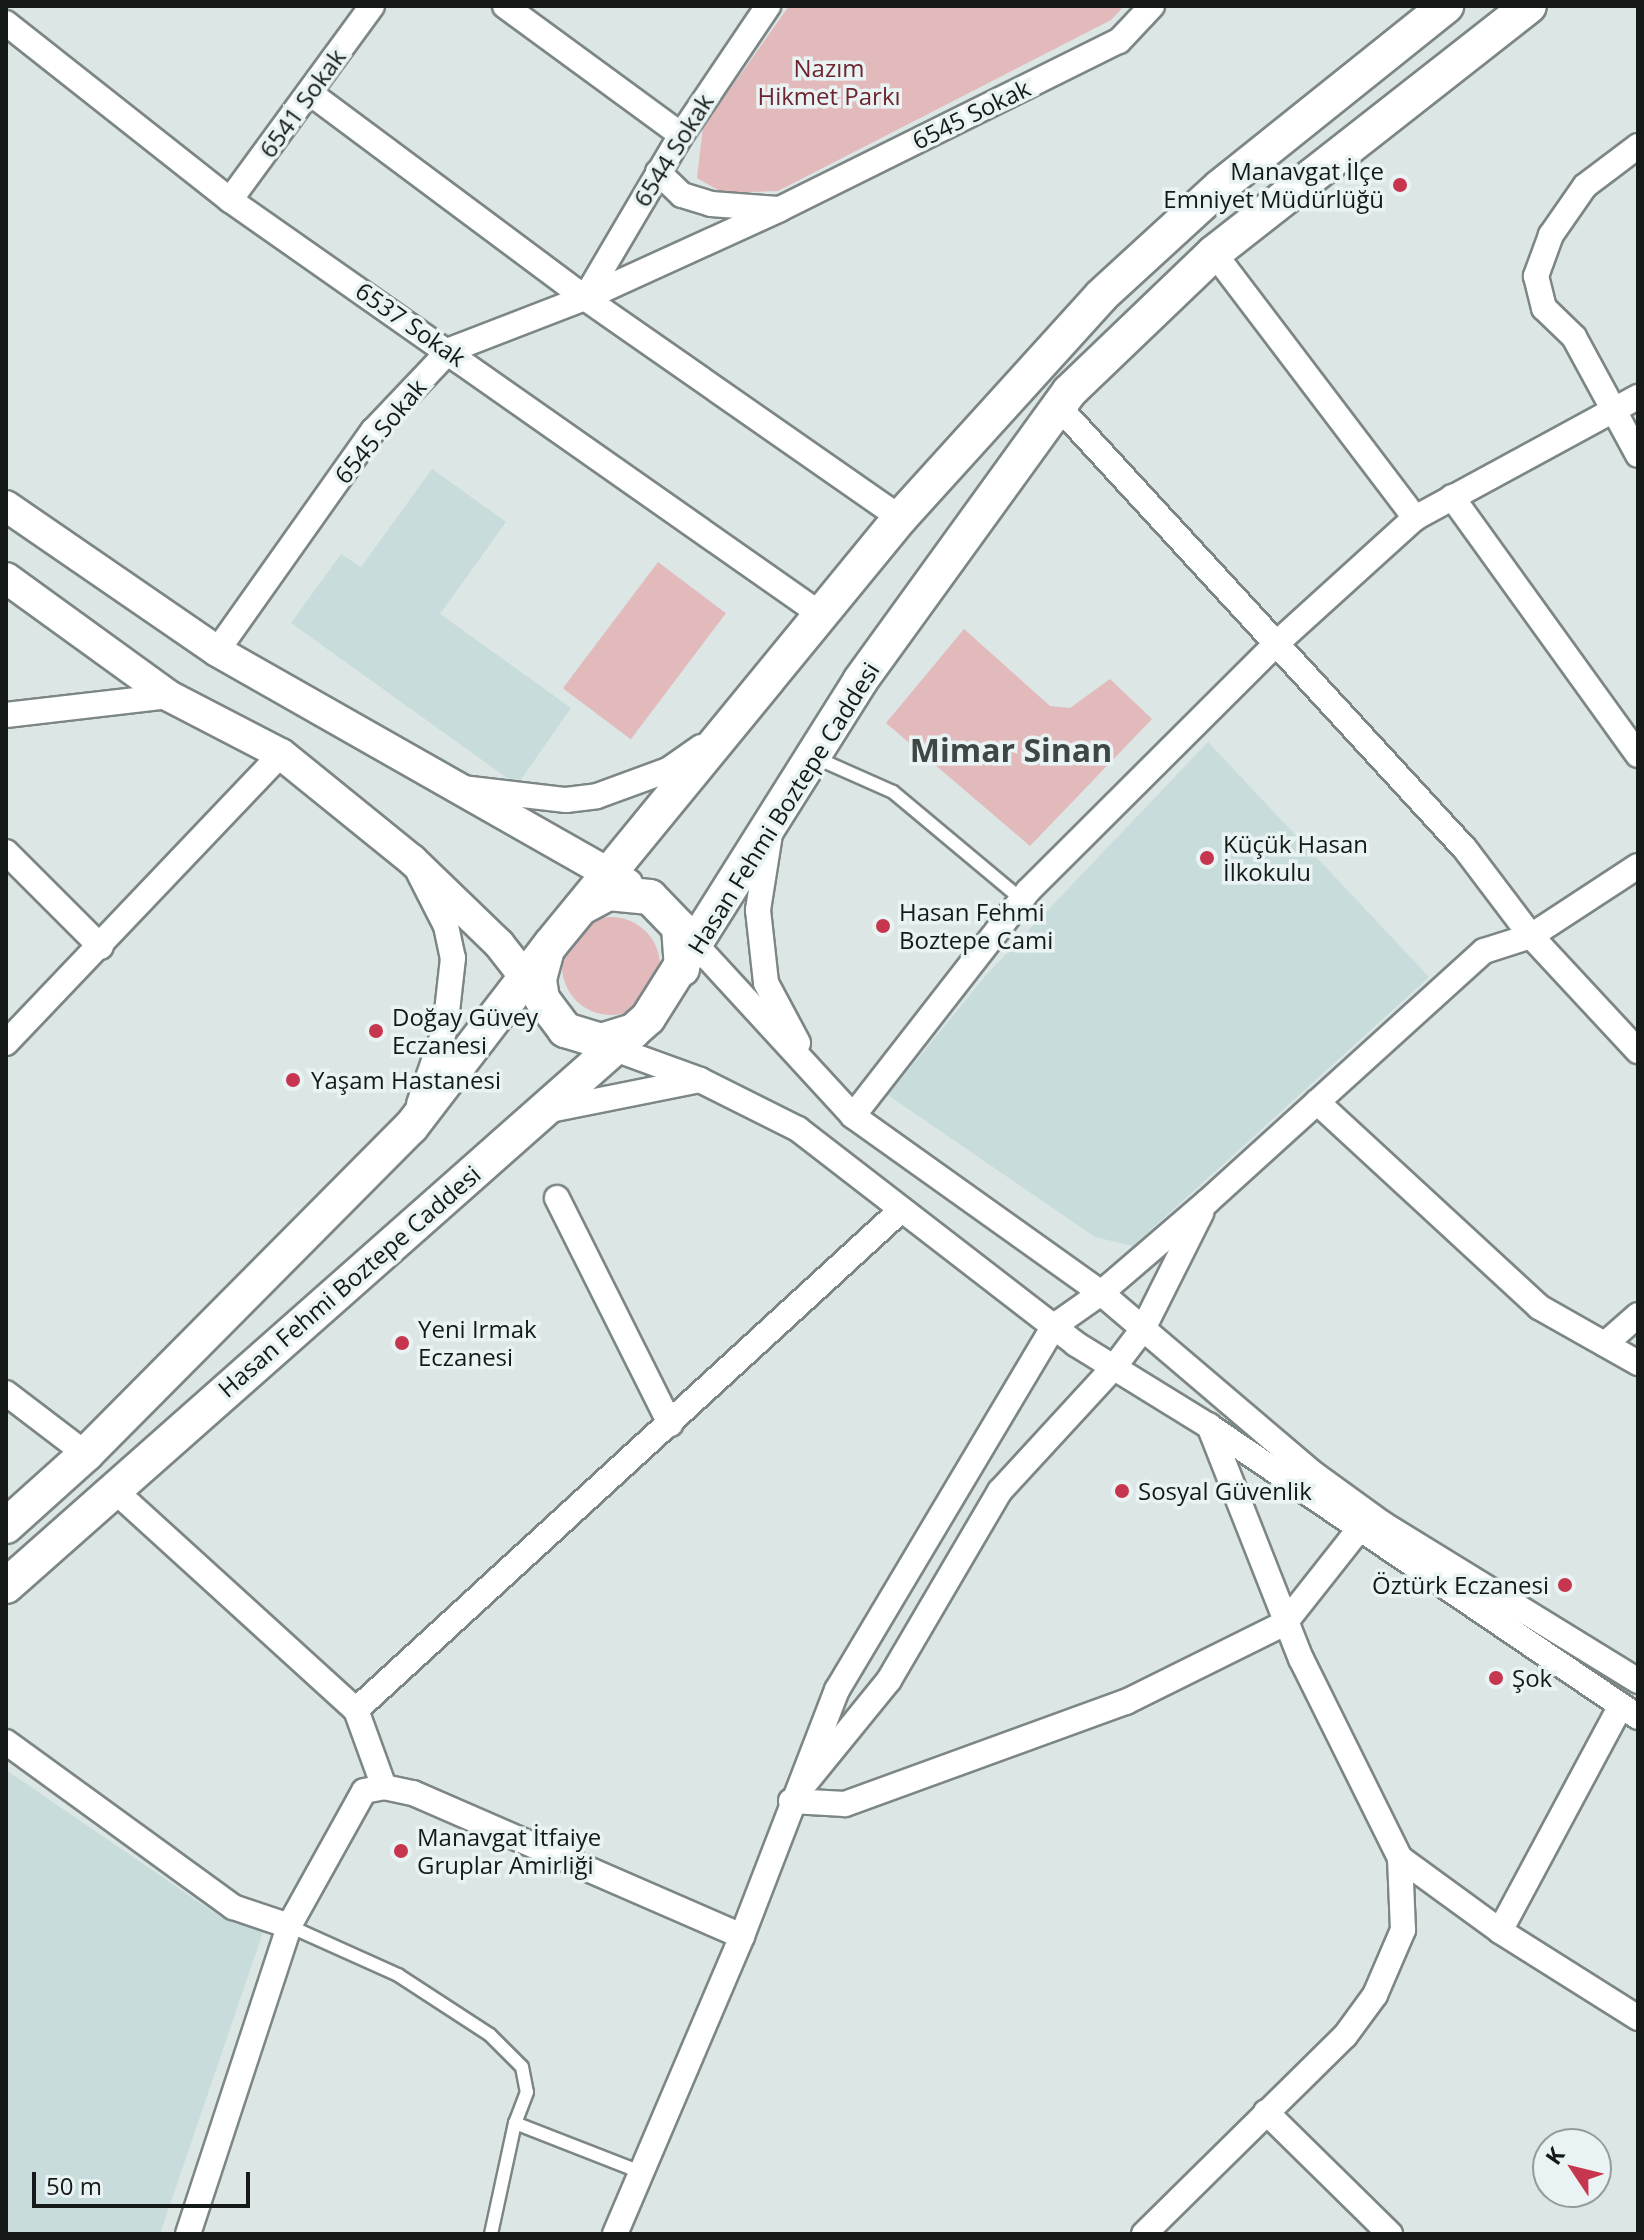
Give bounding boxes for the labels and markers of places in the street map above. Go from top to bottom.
place label: Manavgat İlçe Emniyet Müdürlüğü [1163,157,1384,213]
marker: Manavgat İlçe Emniyet Müdürlüğü [1391,176,1409,194]
place label: Küçük Hasan İlkokulu [1223,830,1368,886]
marker: Küçük Hasan İlkokulu [1198,849,1216,867]
place label: Hasan Fehmi Boztepe Cami [899,898,1053,954]
marker: Hasan Fehmi Boztepe Cami [874,917,892,935]
place label: Doğay Güvey Eczanesi [392,1003,538,1059]
marker: Doğay Güvey Eczanesi [367,1022,385,1040]
place label: Yaşam Hastanesi [311,1066,501,1094]
marker: Yaşam Hastanesi [282,1069,304,1091]
place label: Yeni Irmak Eczanesi [418,1315,537,1371]
marker: Yeni Irmak Eczanesi [393,1334,411,1352]
place label: Sosyal Güvenlik [1138,1477,1312,1505]
marker: Sosyal Güvenlik [1113,1482,1131,1500]
place label: Öztürk Eczanesi [1372,1571,1549,1599]
marker: Öztürk Eczanesi [1556,1576,1574,1594]
place label: Şok [1512,1664,1552,1692]
marker: Şok [1487,1669,1505,1687]
place label: Manavgat İtfaiye Gruplar Amirliği [417,1823,601,1879]
marker: Manavgat İtfaiye Gruplar Amirliği [392,1842,410,1860]

